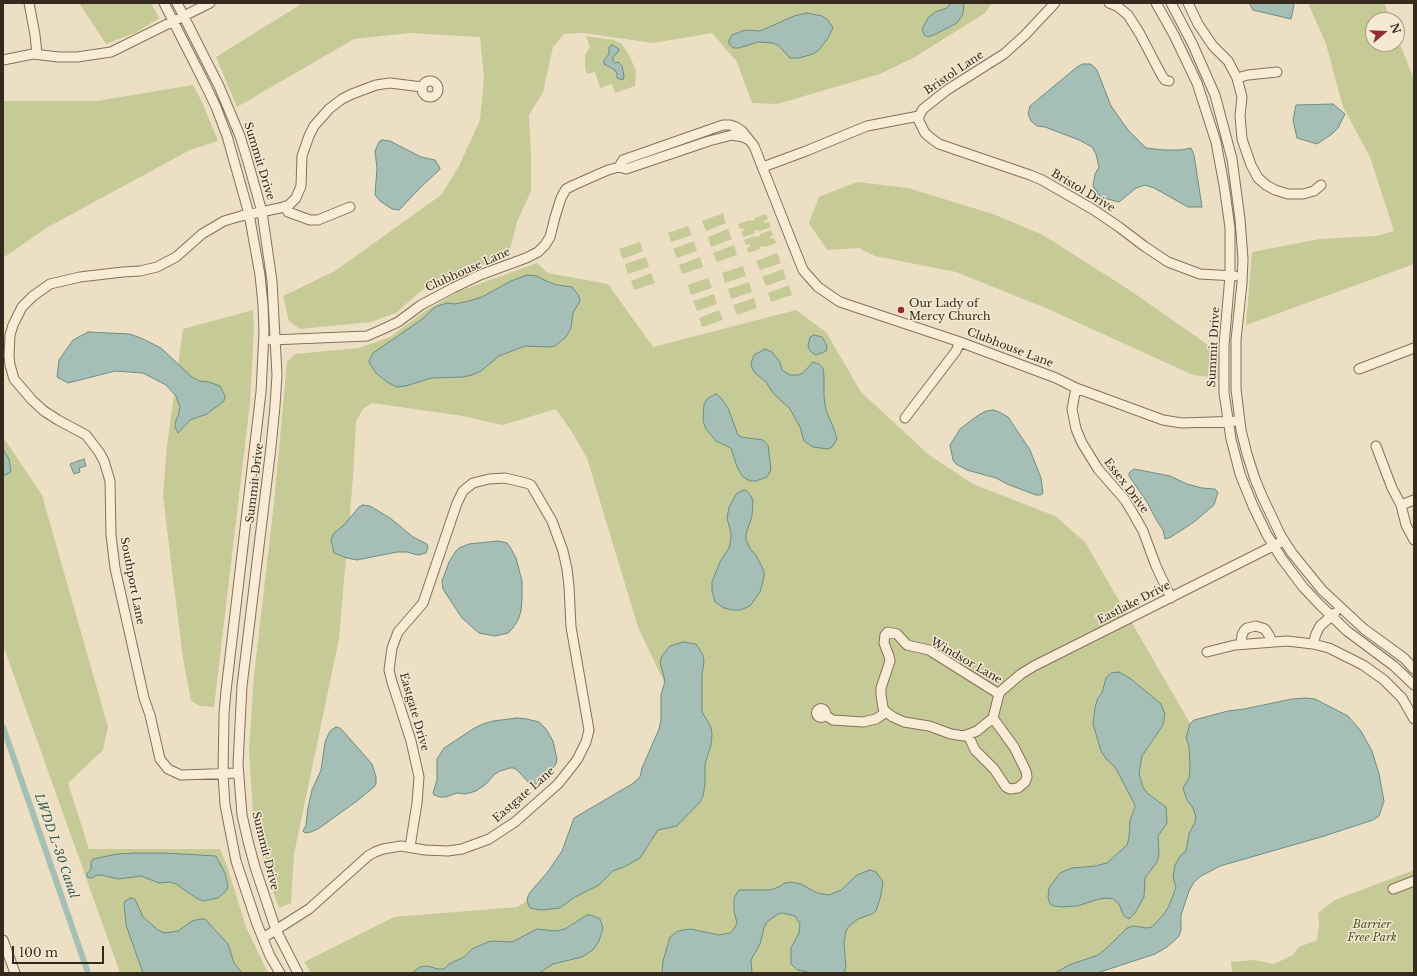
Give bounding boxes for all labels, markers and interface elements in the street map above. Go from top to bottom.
north arrow [1365,12,1405,52]
text: N [1387,21,1404,36]
street label: Bristol Lane [922,48,986,98]
street label: Summit Drive [241,121,277,201]
street label: Bristol Drive [1049,167,1117,215]
street label: Clubhouse Lane [424,245,512,295]
place label: Our Lady of Mercy Church [909,297,991,323]
marker: Our Lady of Mercy Church [896,305,906,315]
street label: Summit Drive [1205,306,1223,388]
street label: Clubhouse Lane [965,325,1055,371]
street label: Summit Drive [244,442,266,524]
street label: Essex Drive [1101,456,1151,516]
street label: Southport Lane [117,536,147,626]
street label: Eastlake Drive [1095,579,1173,627]
street label: Windsor Lane [928,635,1004,687]
street label: Eastgate Drive [396,671,432,753]
street label: Eastgate Lane [490,765,558,825]
water label: LWDD L-30 Canal [31,792,81,900]
street label: Summit Drive [249,810,281,892]
park label: Barrier Free Park [1347,918,1397,944]
scale bar [14,938,106,964]
text: 100 m [19,945,58,960]

